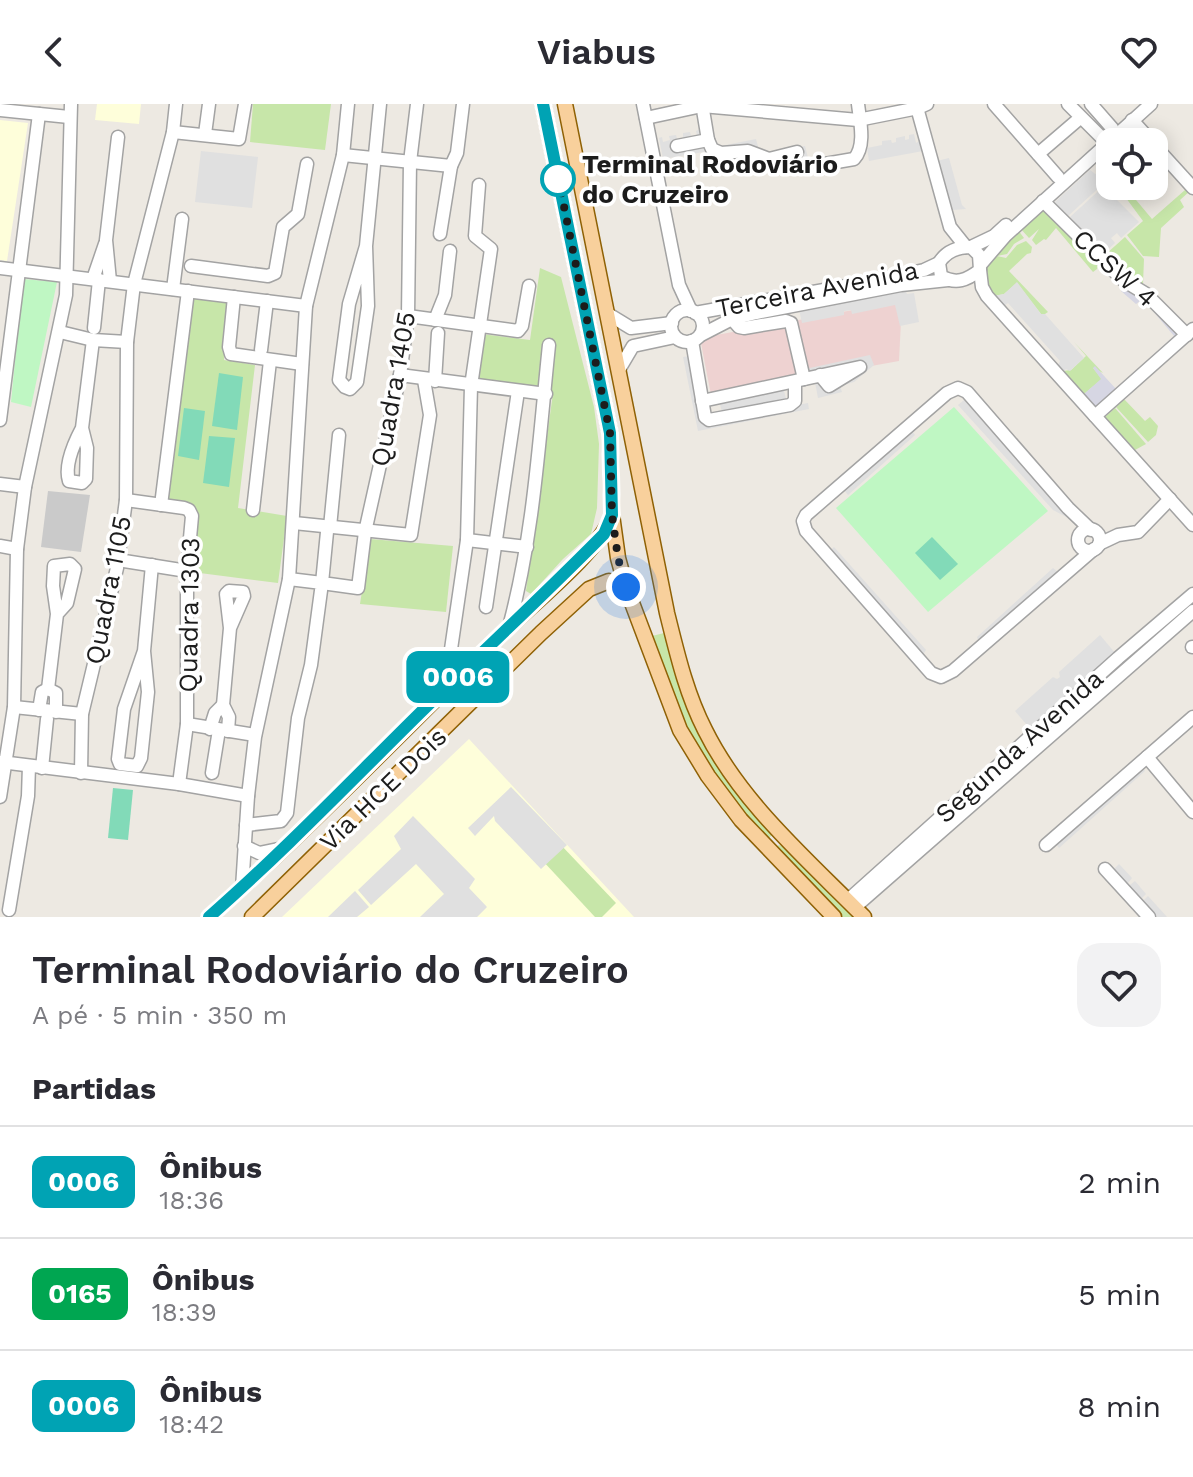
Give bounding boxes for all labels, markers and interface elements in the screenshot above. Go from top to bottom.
icon: back [32,30,76,74]
icon: heart [1117,30,1161,74]
text: Viabus [537,31,656,73]
map controls [1096,128,1168,200]
button: locate [1096,128,1168,200]
place label: Terminal Rodoviário do Cruzeiro [582,149,838,209]
marker: Terminal Rodoviário do Cruzeiro [541,162,575,196]
street label: CCSW 4 [1067,223,1163,313]
street label: Terceira Avenida [713,255,921,323]
street label: Quadra 1405 [365,309,421,469]
street label: Quadra 1105 [79,513,137,667]
street label: Quadra 1303 [173,537,205,693]
your location [606,567,646,607]
line badge: 0006 [402,651,514,703]
text: 0006 [422,660,494,693]
street label: Segunda Avenida [929,663,1109,829]
street label: Via HCE Dois [314,721,452,857]
button: heart [1077,943,1161,1027]
text: Terminal Rodoviário do Cruzeiro [32,948,629,992]
text: A pé · 5 min · 350 m [32,1000,287,1030]
text: Partidas [32,1071,156,1106]
text: Ônibus [159,1150,262,1185]
text: 0006 [48,1165,119,1198]
text: 2 min [1078,1165,1161,1200]
text: 18:36 [159,1185,224,1215]
text: Ônibus [152,1262,254,1297]
text: 0165 [48,1277,112,1310]
text: 5 min [1078,1277,1161,1312]
text: 18:39 [152,1297,217,1327]
text: Ônibus [159,1374,262,1409]
text: 0006 [48,1389,119,1422]
text: 8 min [1077,1389,1161,1424]
text: 18:42 [159,1409,224,1439]

